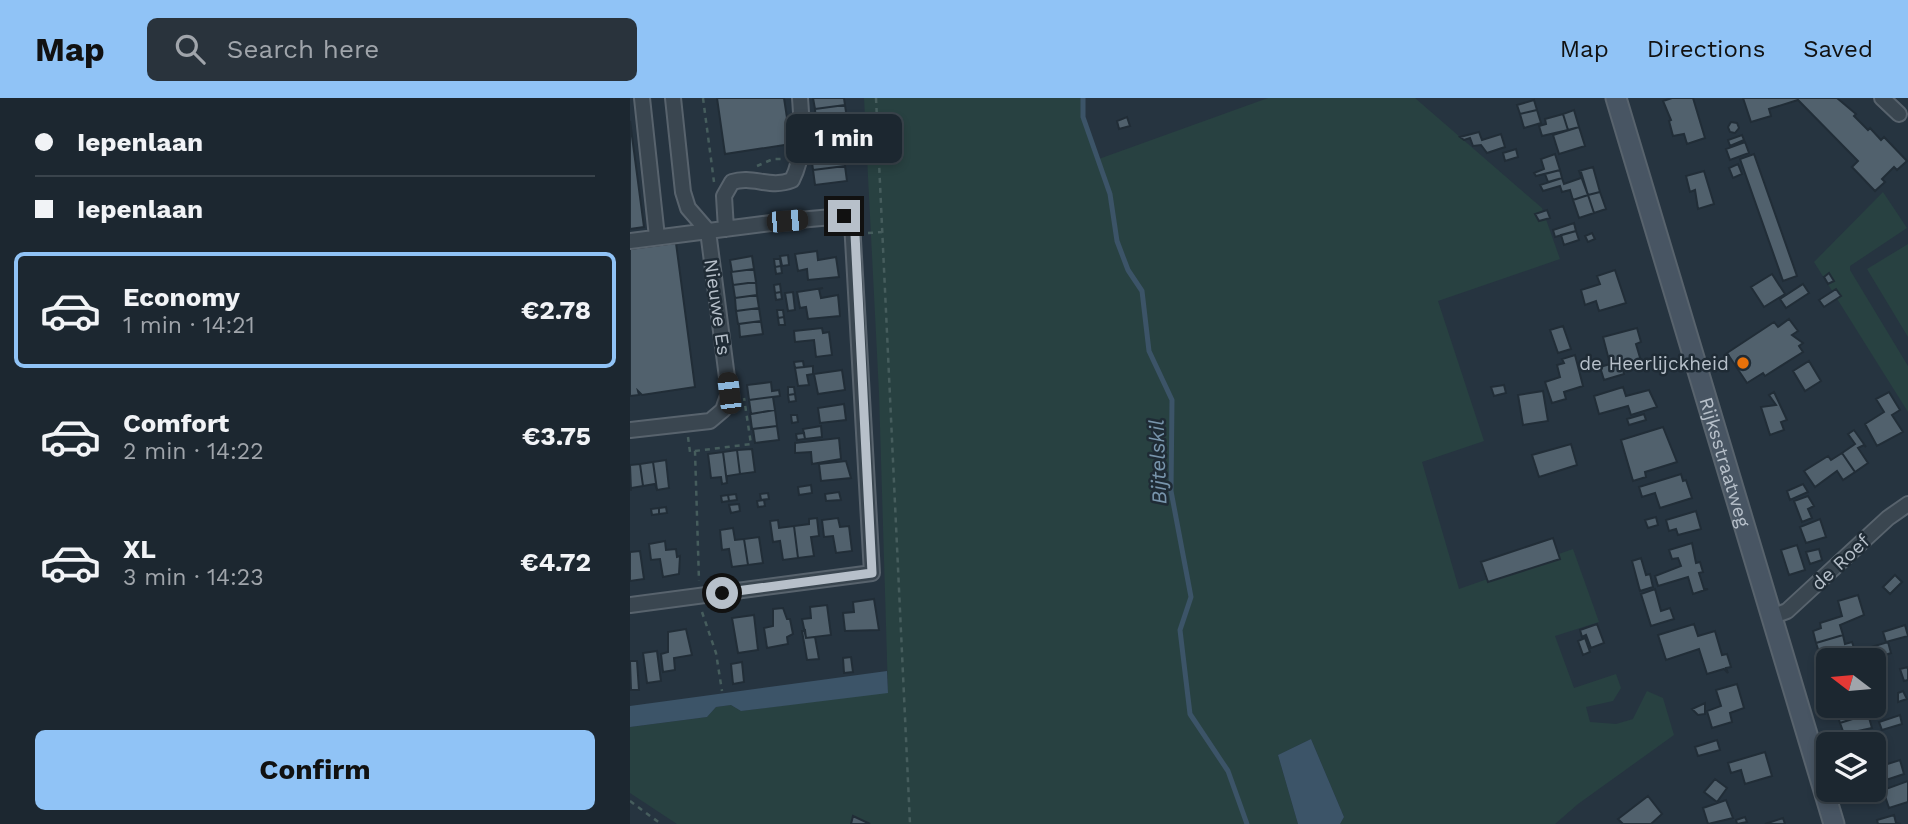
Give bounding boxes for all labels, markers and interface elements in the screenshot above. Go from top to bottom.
search box [147,18,637,81]
text: Map [35,30,105,69]
icon: search [171,30,209,68]
text: Search here [227,34,379,64]
text: Map [1560,35,1609,63]
text: Directions [1647,35,1765,63]
text: Saved [1803,35,1873,63]
callout: 1 min [786,115,902,164]
text: 1 min [814,125,874,152]
text: Iepenlaan [77,127,203,157]
text: Iepenlaan [77,194,203,224]
route end [828,200,860,232]
car [766,209,809,233]
street label: Nieuwe Es [699,258,736,357]
icon: car [39,279,102,342]
text: Economy [123,282,240,312]
text: €2.78 [521,295,591,325]
text: 1 min · 14:21 [123,312,255,339]
place label: de Heerlijckheid [1579,352,1729,375]
marker: de Heerlijckheid [1735,355,1751,371]
car [717,371,742,415]
street label: Rijksstraatweg [1694,394,1755,531]
icon: car [39,405,102,468]
text: Comfort [123,408,229,438]
water label: Bijtelskil [1144,419,1171,505]
text: €3.75 [522,421,591,451]
text: 2 min · 14:22 [123,438,264,465]
street label: de Roef [1806,529,1875,595]
icon: car [39,531,102,594]
text: XL [123,534,156,564]
text: €4.72 [520,547,591,577]
text: 3 min · 14:23 [123,564,264,591]
route start [706,577,738,609]
north arrow [1816,648,1886,718]
map controls [1816,648,1886,802]
button: Confirm [35,730,595,810]
button: layers [1816,732,1886,802]

